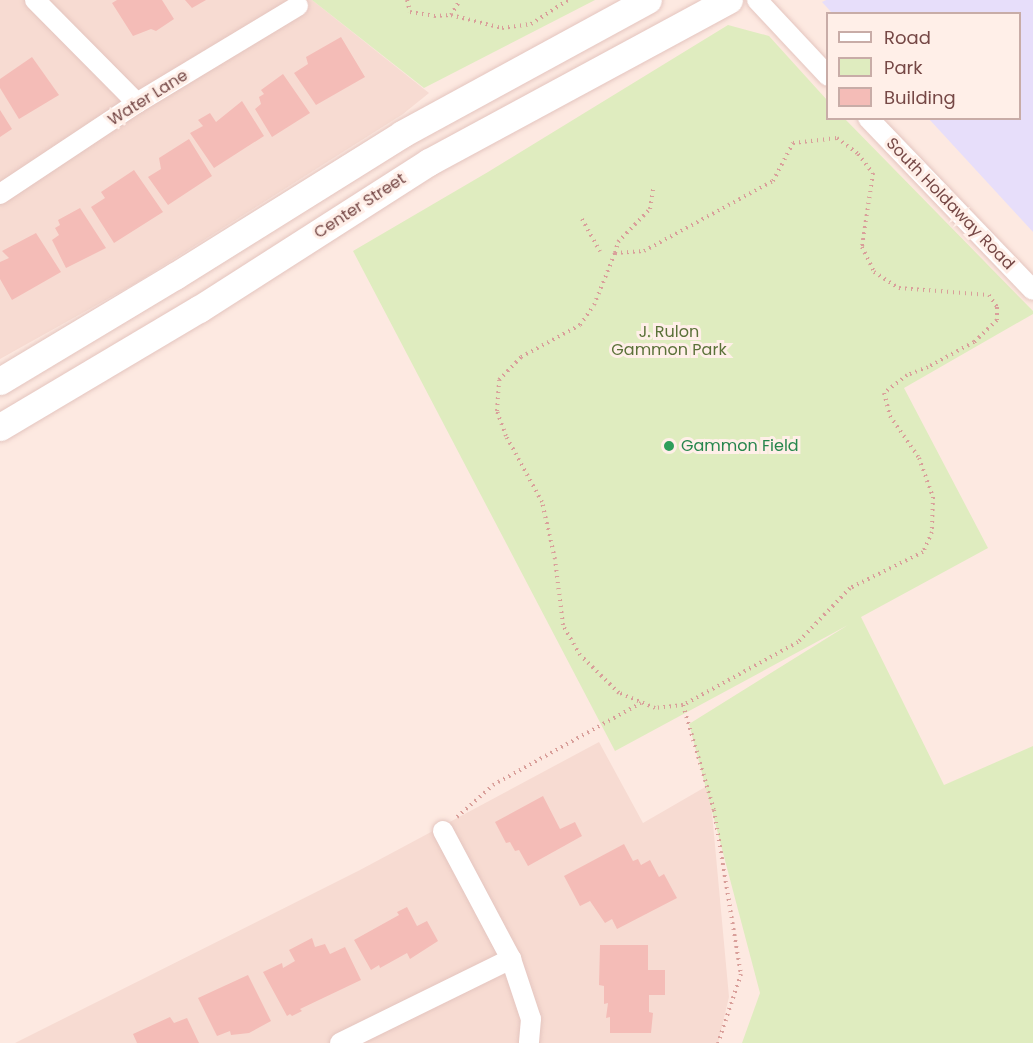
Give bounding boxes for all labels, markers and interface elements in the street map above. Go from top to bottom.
legend [826,12,1021,120]
text: Road [884,25,931,50]
text: Park [884,55,923,80]
street label: Water Lane [105,66,191,130]
text: Building [884,85,956,110]
street label: South Holdaway Road [882,134,1018,274]
street label: Center Street [311,169,409,243]
park label: J. Rulon Gammon Park [611,322,727,360]
place label: Gammon Field [681,436,799,456]
marker: Gammon Field [662,439,676,453]

